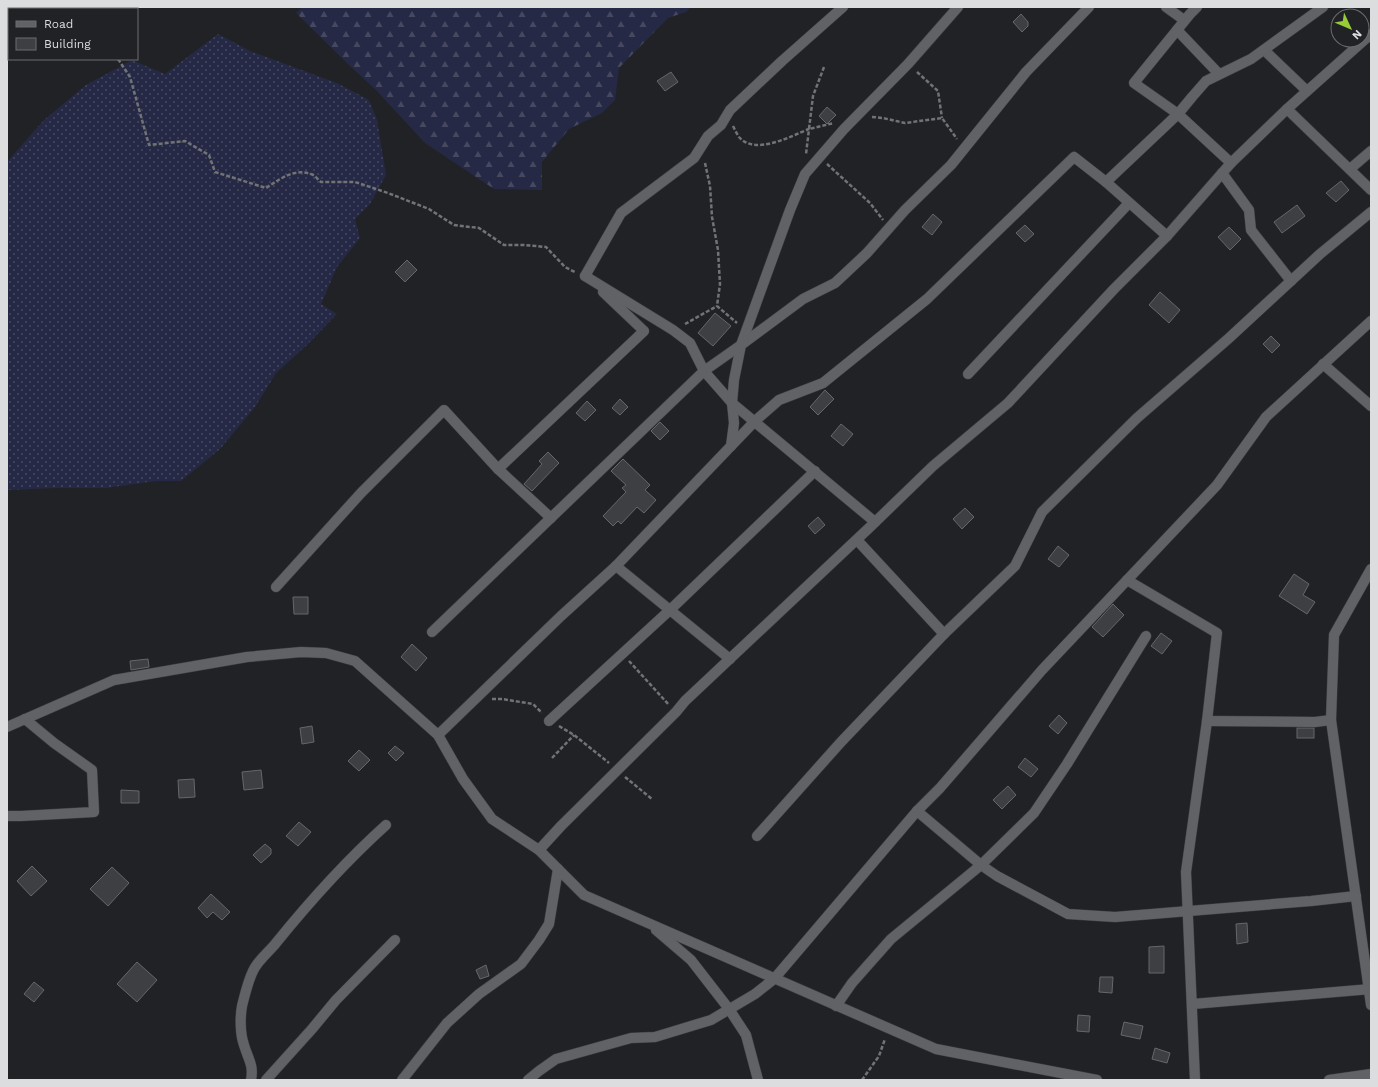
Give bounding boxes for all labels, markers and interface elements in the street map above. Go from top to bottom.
legend [8,8,138,60]
north arrow [1330,8,1370,48]
text: Road [44,17,73,31]
text: N [1349,27,1364,42]
text: Building [44,37,91,51]

